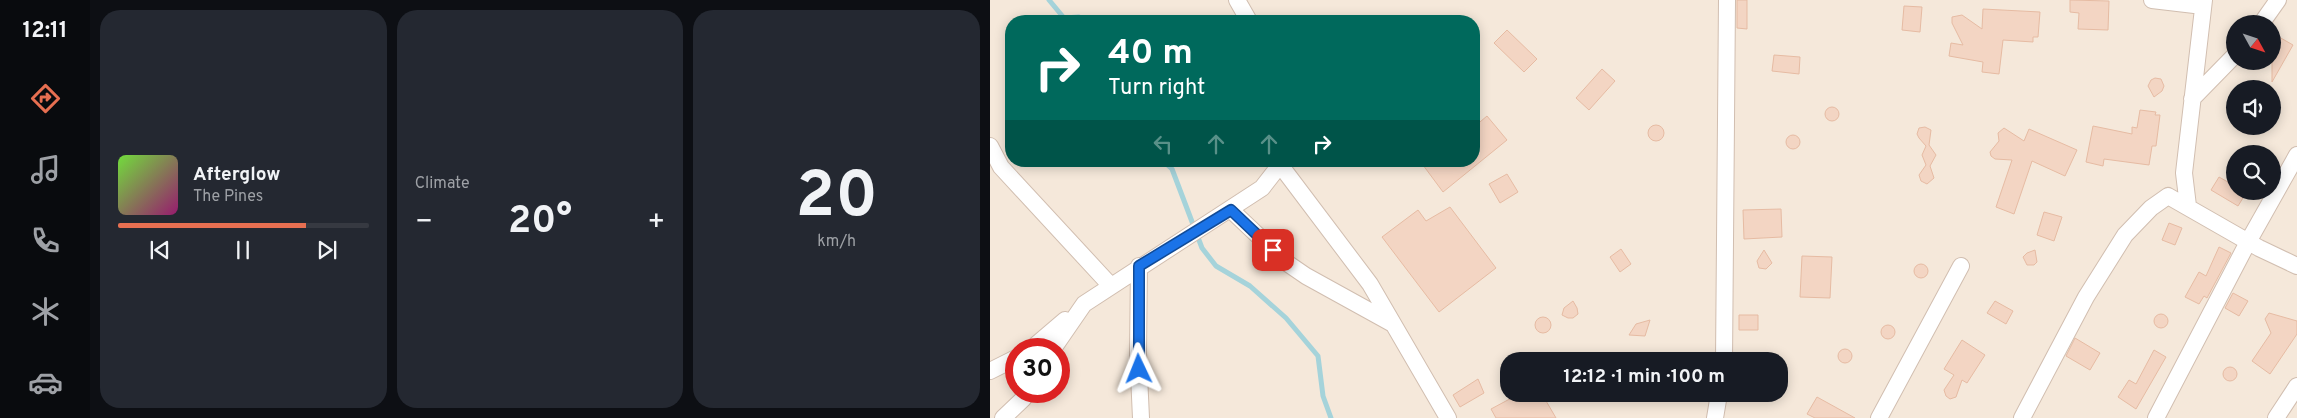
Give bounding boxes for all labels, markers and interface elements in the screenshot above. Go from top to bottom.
north arrow [2226,15,2281,70]
map controls [2226,15,2281,200]
text: 12:11 [22,18,68,45]
text: 40 m [1108,32,1193,76]
icon: right [1025,35,1090,100]
text: Turn right [1108,75,1205,102]
button: sound [2226,80,2281,135]
icon: directions [28,81,63,116]
icon: left [1149,130,1177,158]
icon: ahead [1202,130,1230,158]
icon: ahead [1255,130,1283,158]
icon: right [1308,130,1336,158]
button: search [2226,145,2281,200]
icon: music [28,152,63,187]
text: 20 [795,158,878,240]
text: Afterglow [193,163,281,187]
text: Climate [415,174,470,194]
text: The Pines [193,187,263,207]
text: 20° [508,198,572,247]
text: − [415,205,433,241]
text: + [647,205,665,241]
icon: phone [28,223,63,258]
pin [1252,229,1294,271]
text: km/h [817,232,856,252]
icon: previous [146,236,174,264]
icon: pause [229,236,257,264]
icon: next [313,236,341,264]
icon: arrive [1259,236,1287,264]
icon: climate [28,294,63,329]
speed limit sign: 30 [1005,338,1070,403]
position arrow [1112,342,1164,394]
icon: car [28,365,63,400]
text: 12:12 · 1 min · 100 m [1563,365,1725,389]

